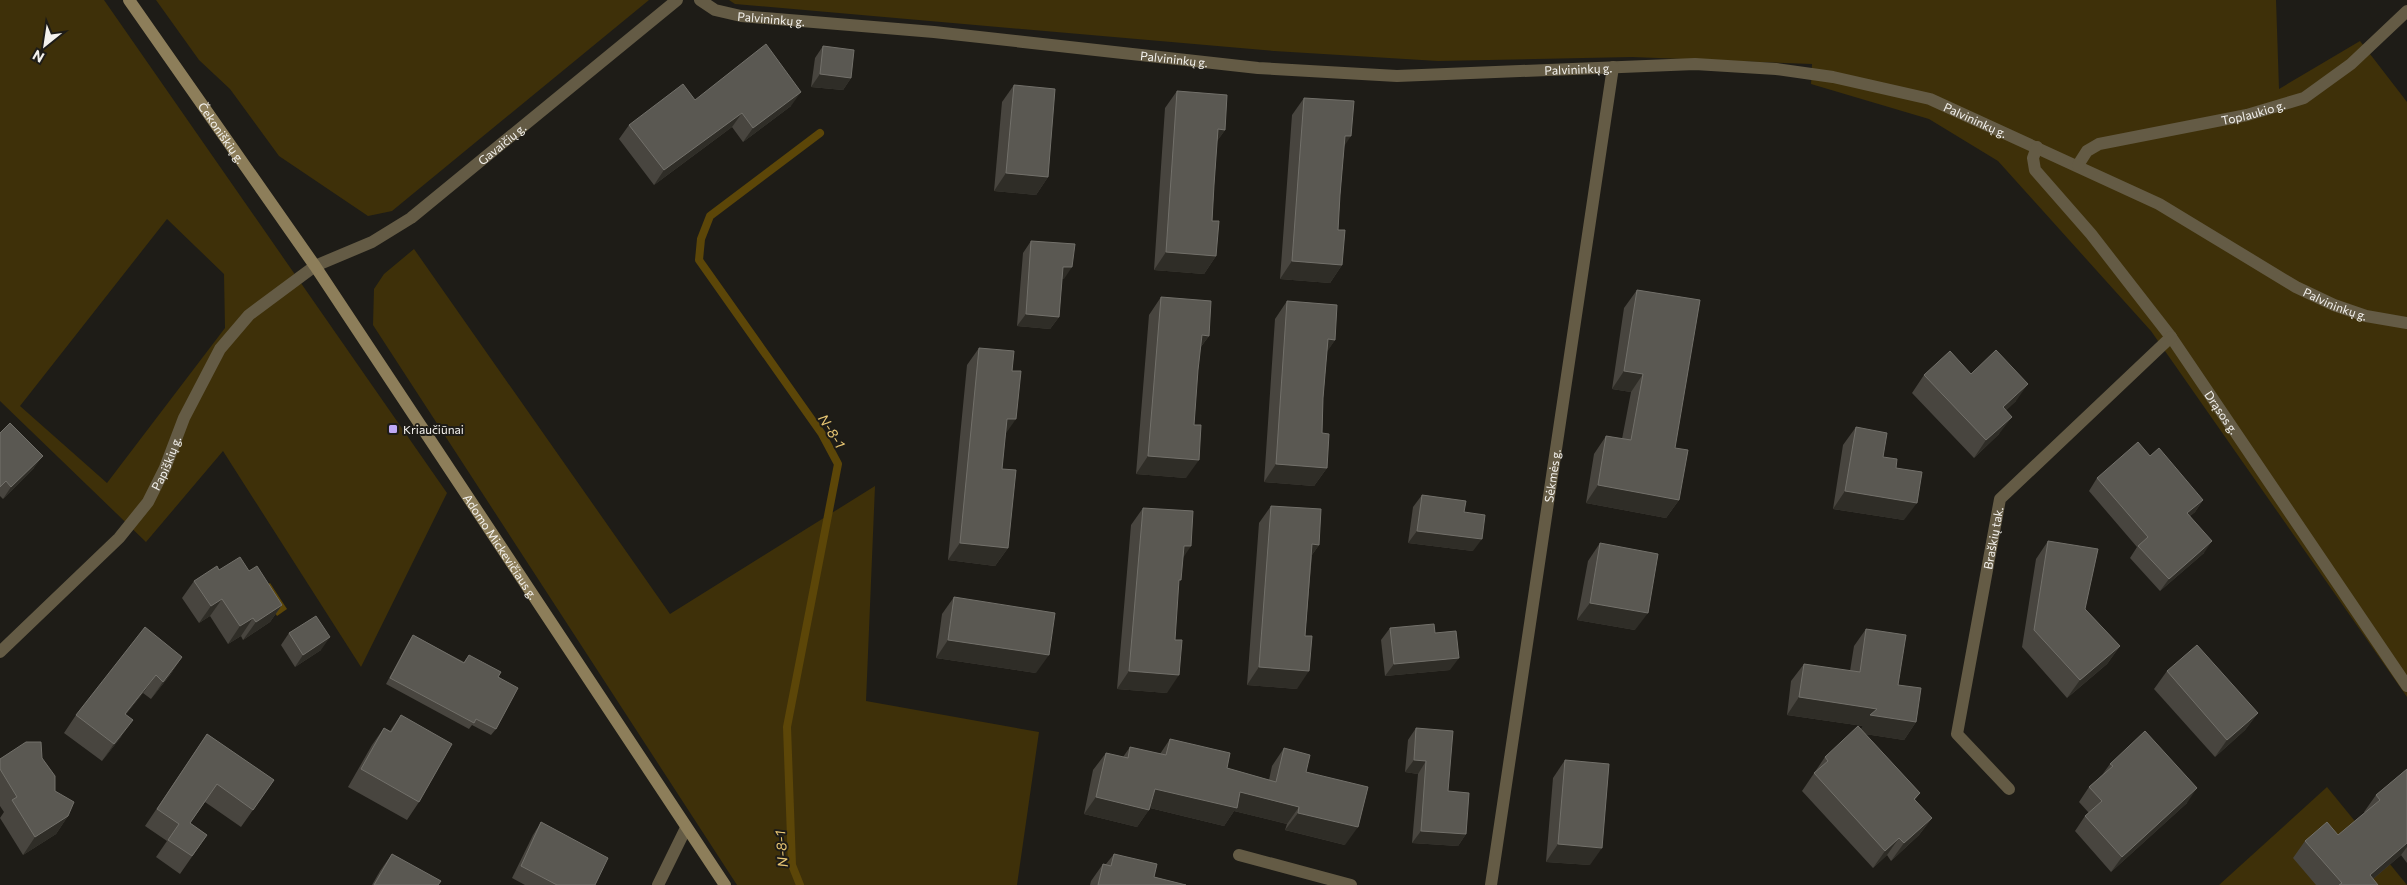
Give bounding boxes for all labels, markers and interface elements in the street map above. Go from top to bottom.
street label: Palvininkų g. [737,9,806,28]
north arrow [20,20,70,70]
text: N [29,47,47,67]
street label: Palvininkų g. [1140,48,1209,69]
street label: Palvininkų g. [1544,60,1613,77]
street label: Toplaukio g. [2220,97,2287,127]
street label: Čekoniškių g. [196,99,248,166]
street label: Palvininkų g. [1942,99,2009,140]
street label: Gavaičių g. [475,120,528,167]
street label: Palvininkų g. [2301,284,2369,323]
street label: Drąsos g. [2202,388,2242,437]
water label: N-8-1 [815,411,849,451]
place label: Kriaučiūnai [403,422,464,436]
marker: Kriaučiūnai [387,423,399,435]
street label: Papiškių g. [148,434,184,492]
street label: Sėkmės g. [1541,448,1563,503]
street label: Adomo Mickevičiaus g. [461,491,541,602]
street label: Braškių tak. [1980,505,2005,570]
water label: N-8-1 [771,830,791,868]

